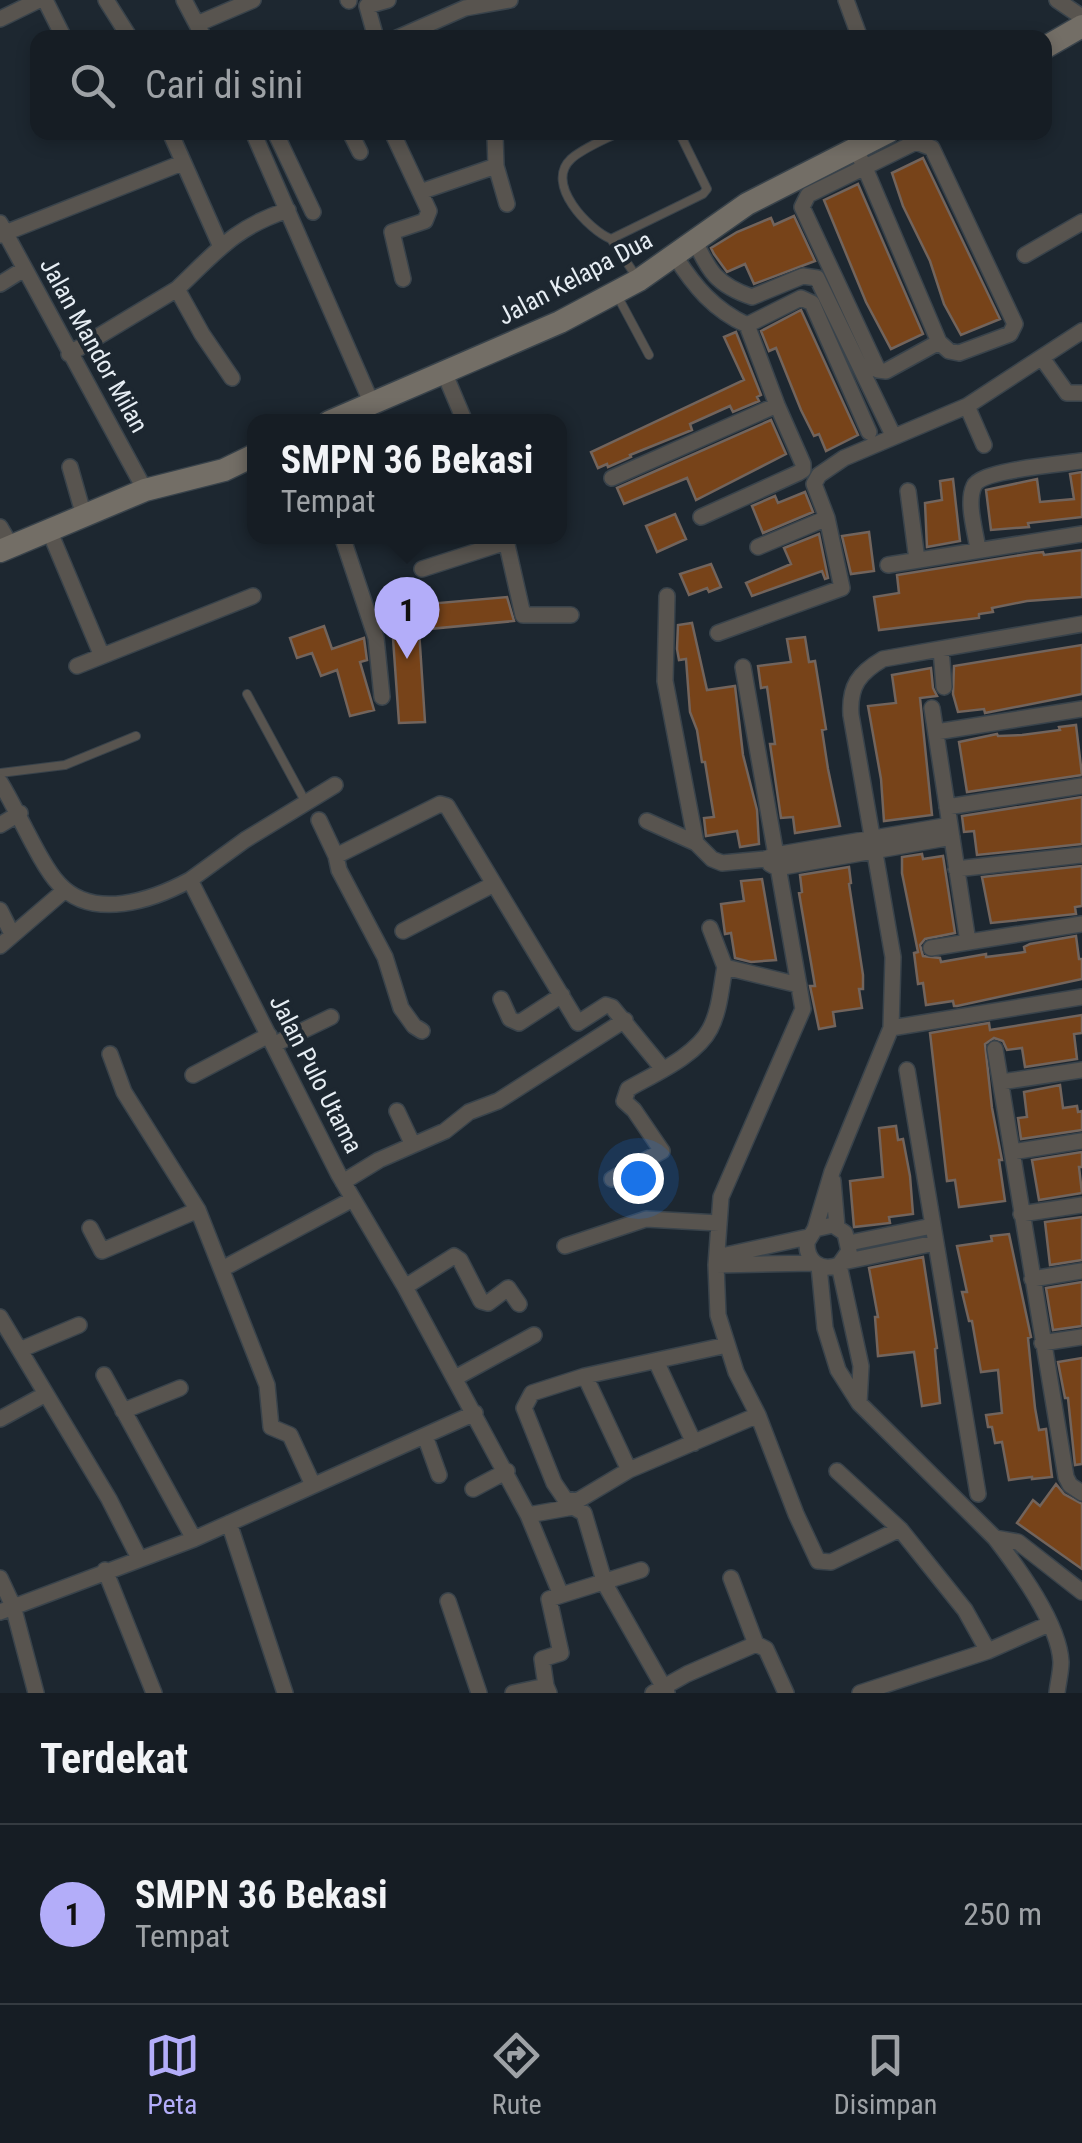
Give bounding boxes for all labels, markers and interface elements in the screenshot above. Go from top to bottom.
search box [30,30,1052,140]
icon: search [65,58,120,113]
text: Cari di sini [145,63,303,107]
street label: Jalan Kelapa Dua [493,225,657,331]
street label: Jalan Mandor Milan [34,253,154,437]
popup [247,414,567,544]
text: SMPN 36 Bekasi [281,438,533,482]
text: Tempat [281,482,376,520]
pin: 1 [374,576,440,659]
street label: Jalan Pulo Utama [264,990,368,1158]
your location [613,1153,664,1204]
text: Terdekat [40,1734,188,1783]
text: SMPN 36 Bekasi [135,1873,388,1917]
text: 1 [64,1895,81,1933]
text: 250 m [963,1895,1042,1933]
text: Tempat [135,1917,230,1955]
tab: Peta [145,2028,200,2121]
tab: Rute [489,2028,544,2121]
tab: Disimpan [834,2028,937,2121]

